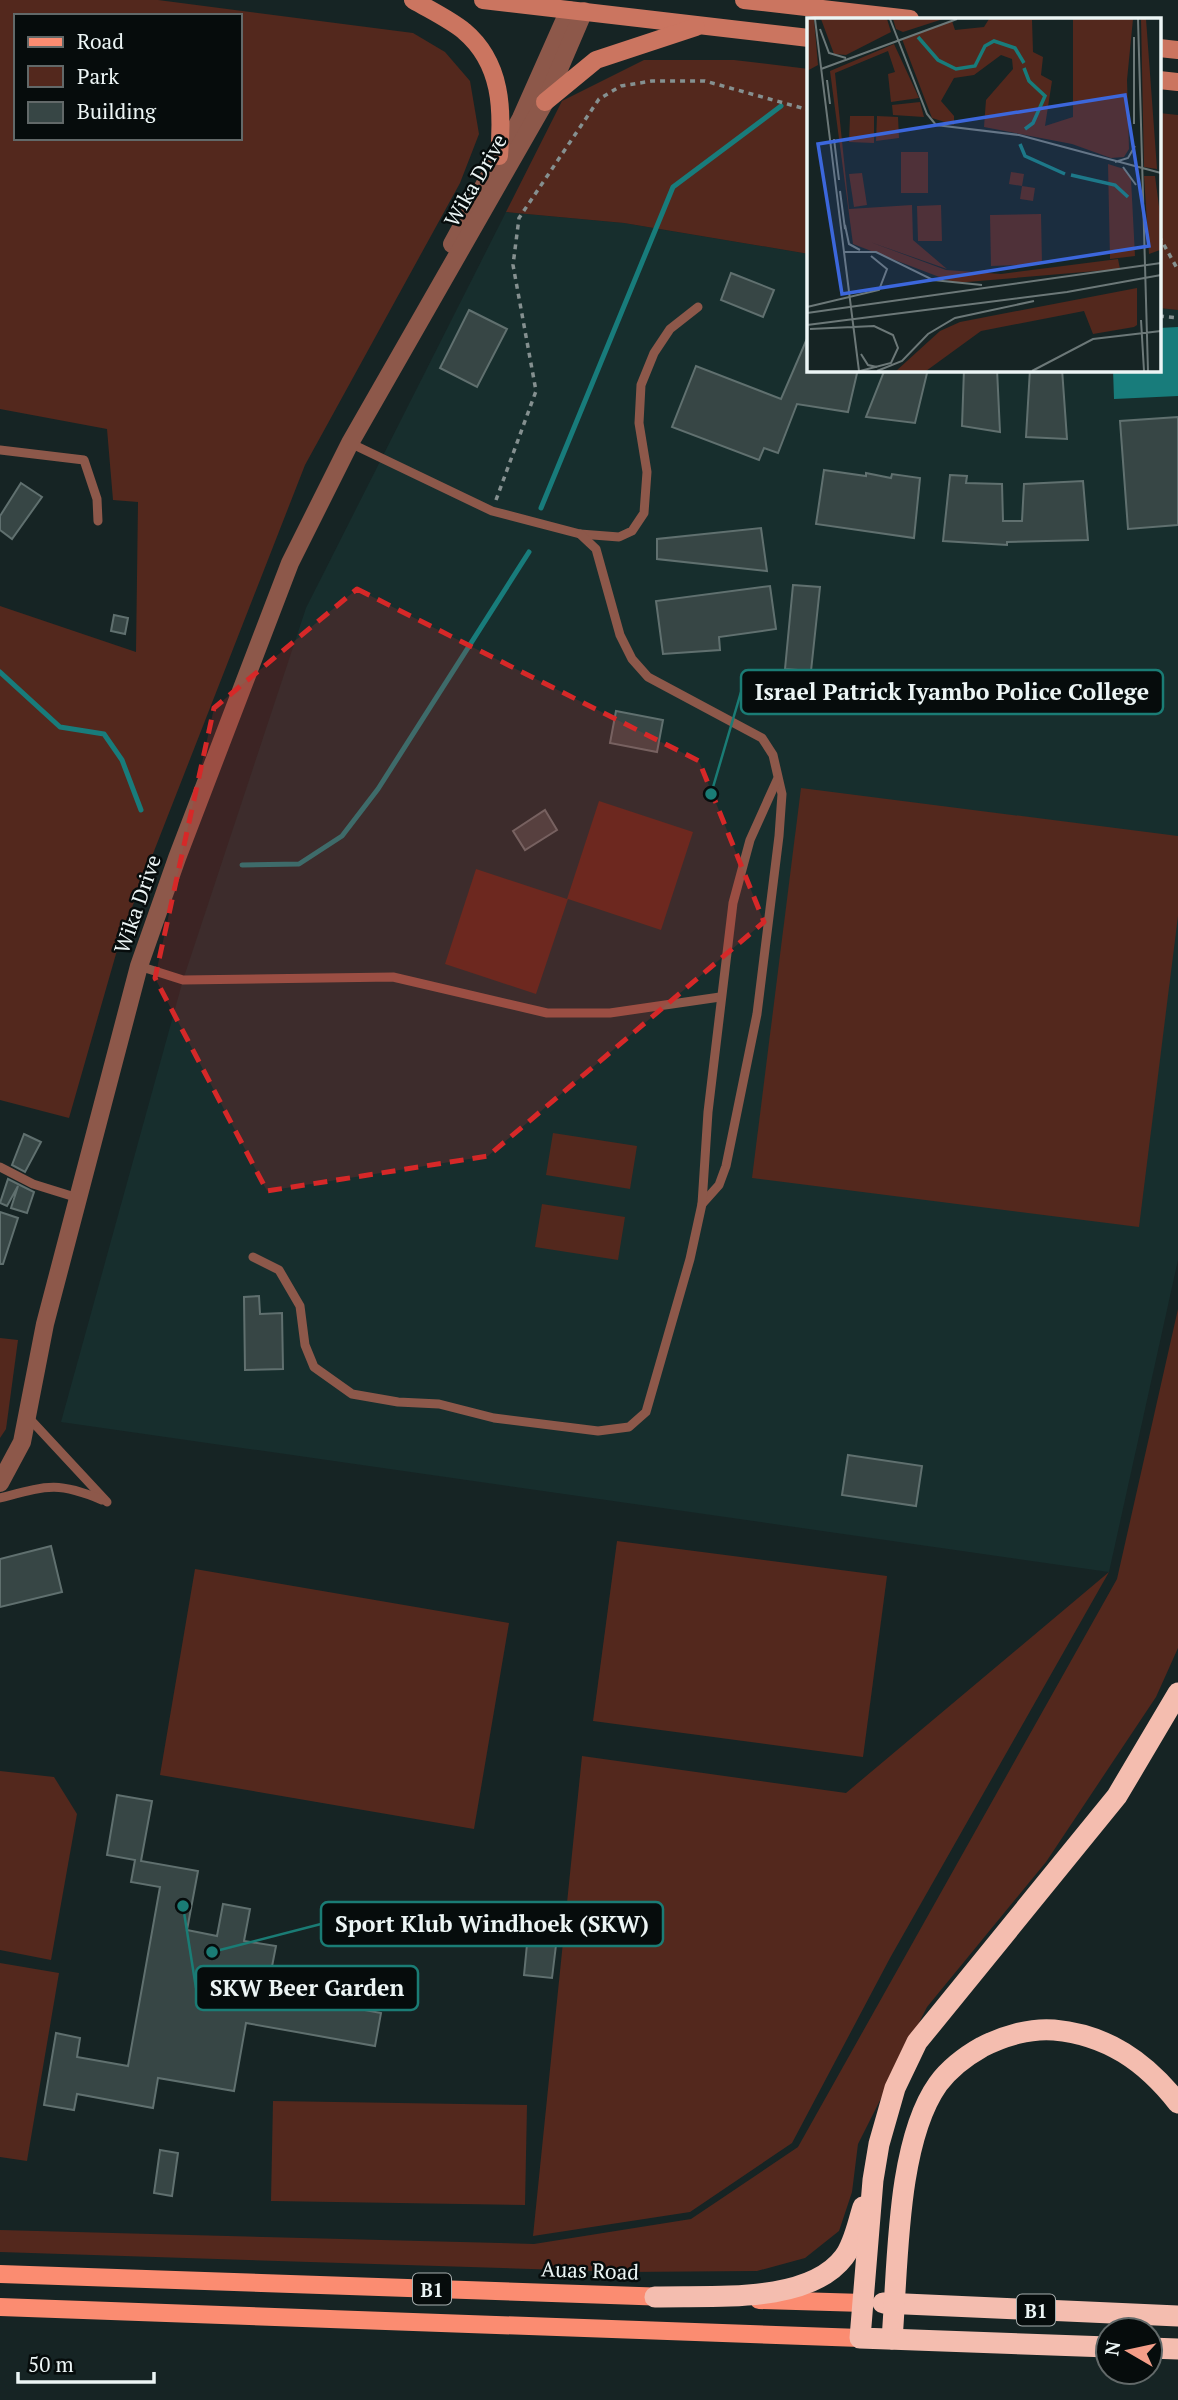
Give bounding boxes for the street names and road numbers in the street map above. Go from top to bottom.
street label: Wika Drive [437,129,513,231]
street label: Wika Drive [107,851,167,957]
street label: Auas Road [541,2254,640,2286]
road number: B1 [413,2274,451,2304]
road number: B1 [1017,2294,1055,2326]

